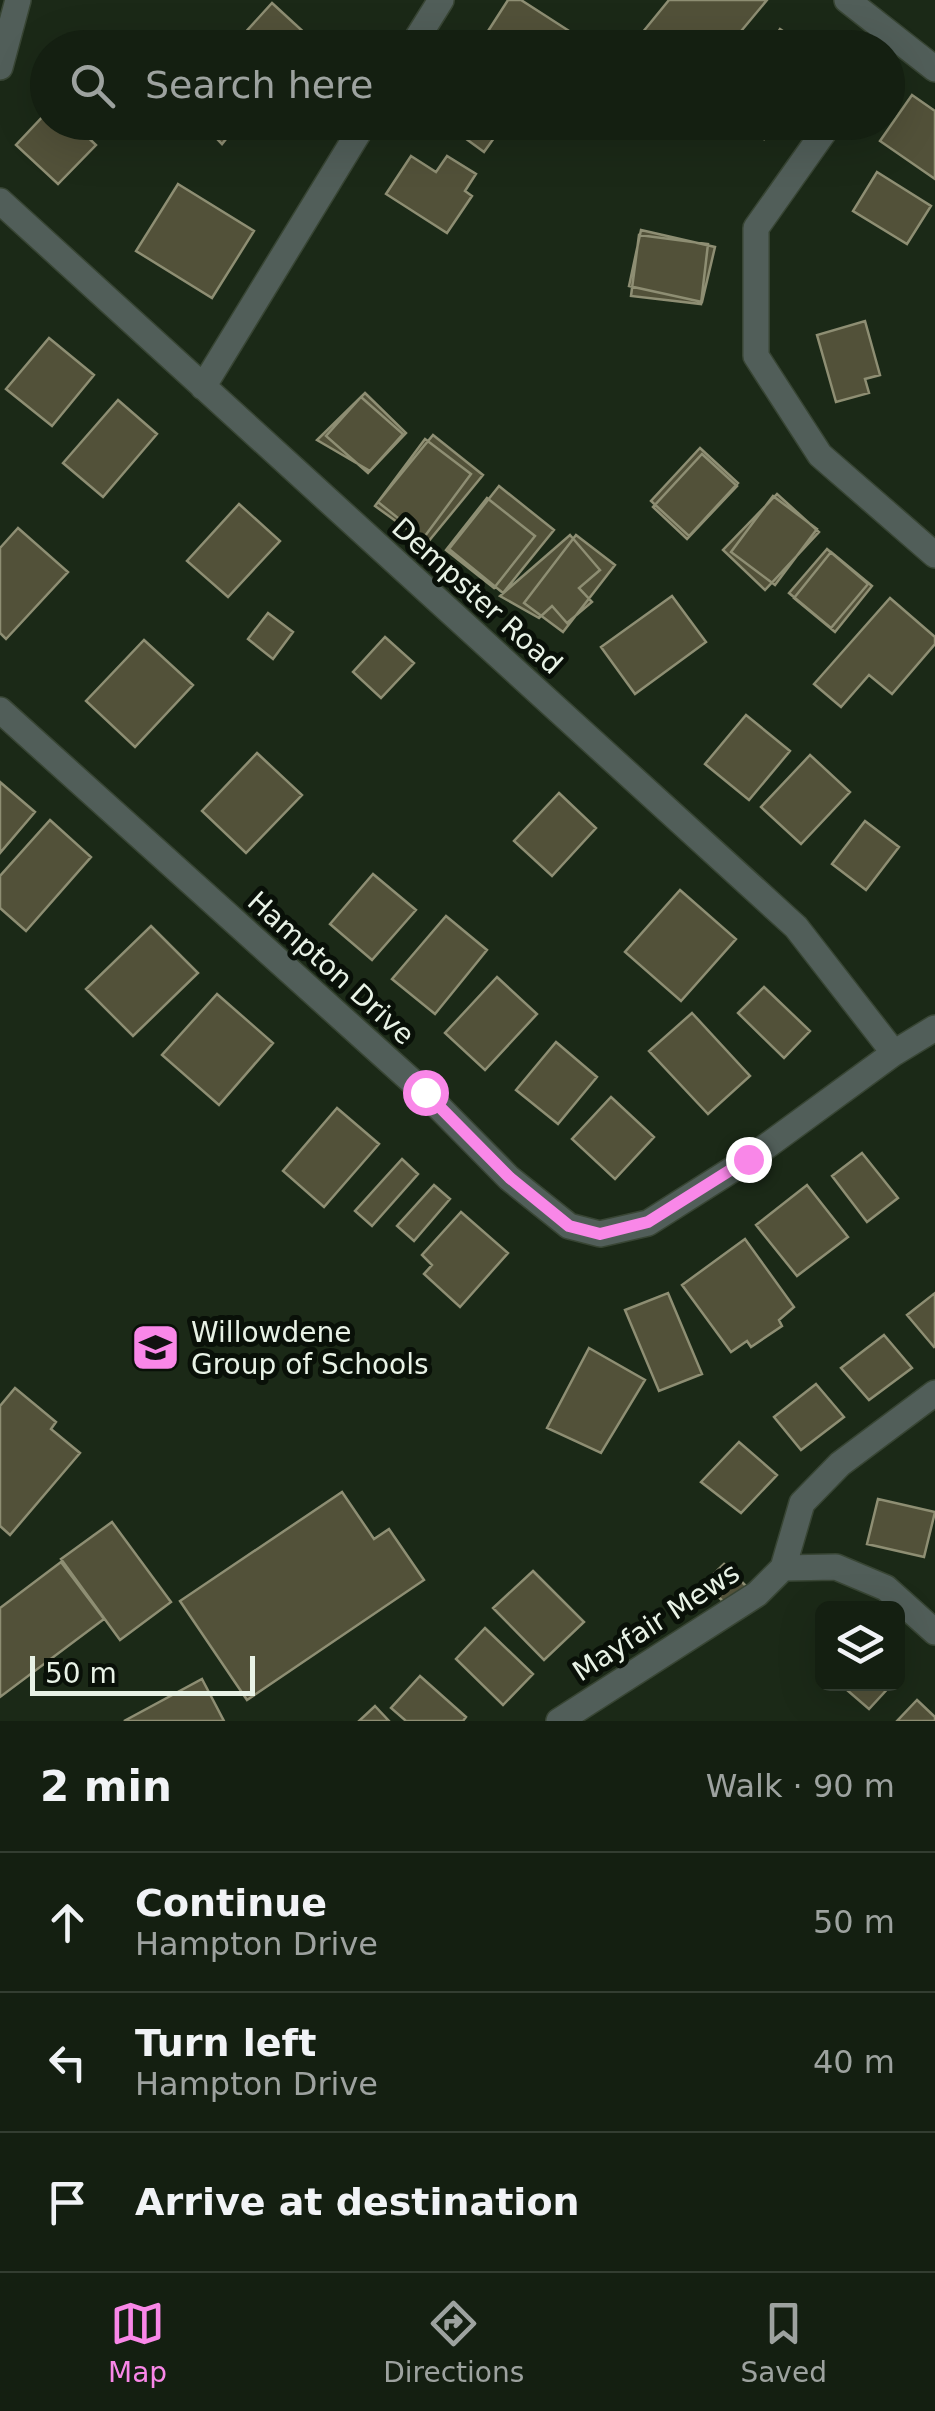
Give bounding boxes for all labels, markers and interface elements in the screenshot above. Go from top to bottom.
search box [30,30,905,140]
icon: search [65,58,120,113]
text: Search here [145,63,373,107]
street label: Dempster Road [385,511,569,681]
street label: Hampton Drive [241,885,421,1051]
route start [403,1070,449,1116]
route end [726,1137,772,1183]
place label: Willowdene Group of Schools [191,1316,429,1381]
school or university icon: Willowdene Group of Schools [130,1322,182,1374]
street label: Mayfair Mews [567,1556,745,1688]
map controls [815,1601,905,1691]
button: layers [815,1601,905,1691]
scale bar [30,1651,255,1696]
text: 50 m [45,1657,117,1690]
text: 2 min [40,1762,172,1811]
text: Walk · 90 m [706,1767,895,1805]
text: Continue [135,1881,327,1925]
icon: ahead [40,1895,95,1950]
text: 50 m [813,1903,895,1941]
text: Hampton Drive [135,1925,378,1963]
text: Turn left [135,2021,316,2065]
icon: left [40,2035,95,2090]
text: 40 m [813,2043,895,2081]
text: Hampton Drive [135,2065,378,2103]
icon: arrive [40,2175,95,2230]
text: Arrive at destination [135,2180,580,2224]
tab: Map [108,2296,167,2389]
tab: Directions [383,2296,524,2389]
tab: Saved [740,2296,827,2389]

